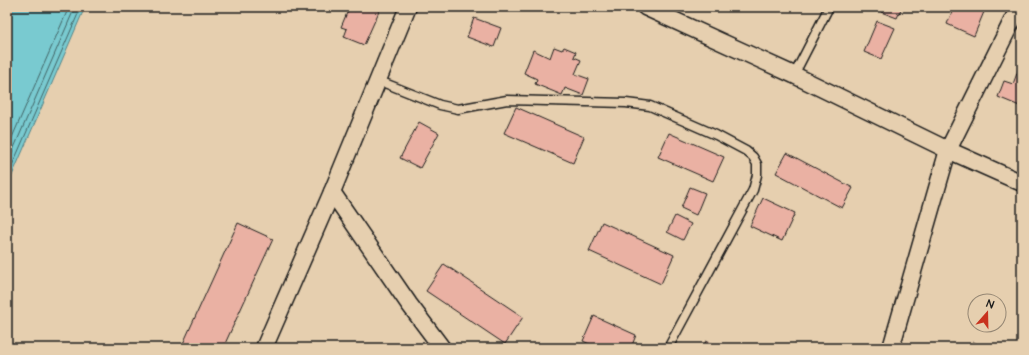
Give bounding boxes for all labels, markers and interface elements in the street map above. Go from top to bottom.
north arrow [967,293,1007,333]
text: N [984,296,996,312]

